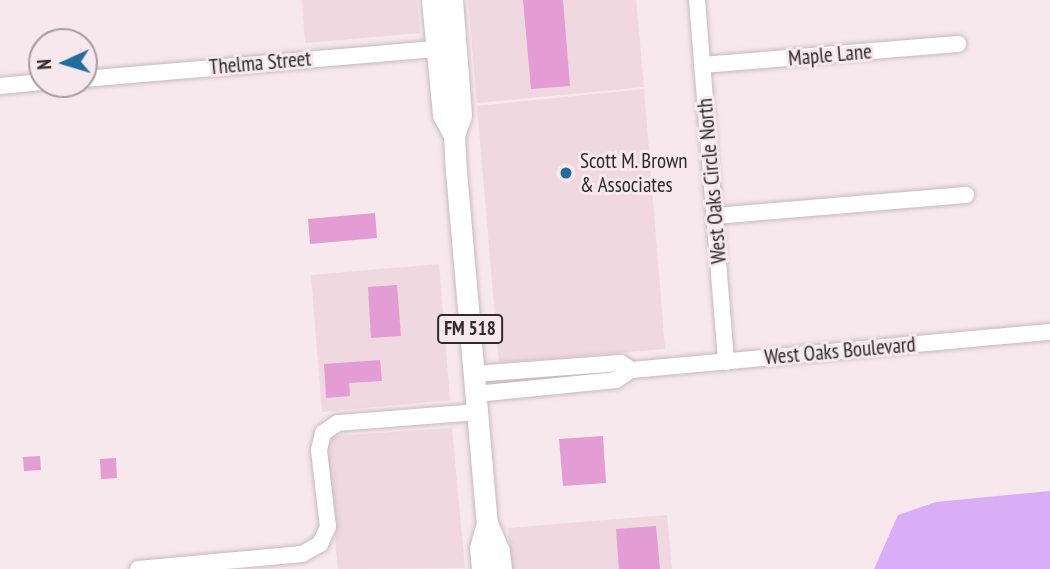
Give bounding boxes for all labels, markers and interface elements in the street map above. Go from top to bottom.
north arrow [28,28,98,98]
street label: Maple Lane [787,39,873,71]
street label: Thelma Street [208,46,312,80]
text: N [32,58,56,70]
street label: West Oaks Circle North [692,97,732,265]
place label: Scott M. Brown & Associates [580,148,689,198]
marker: Scott M. Brown & Associates [558,165,574,181]
road number: FM 518 [437,314,503,344]
street label: West Oaks Boulevard [763,332,917,370]

